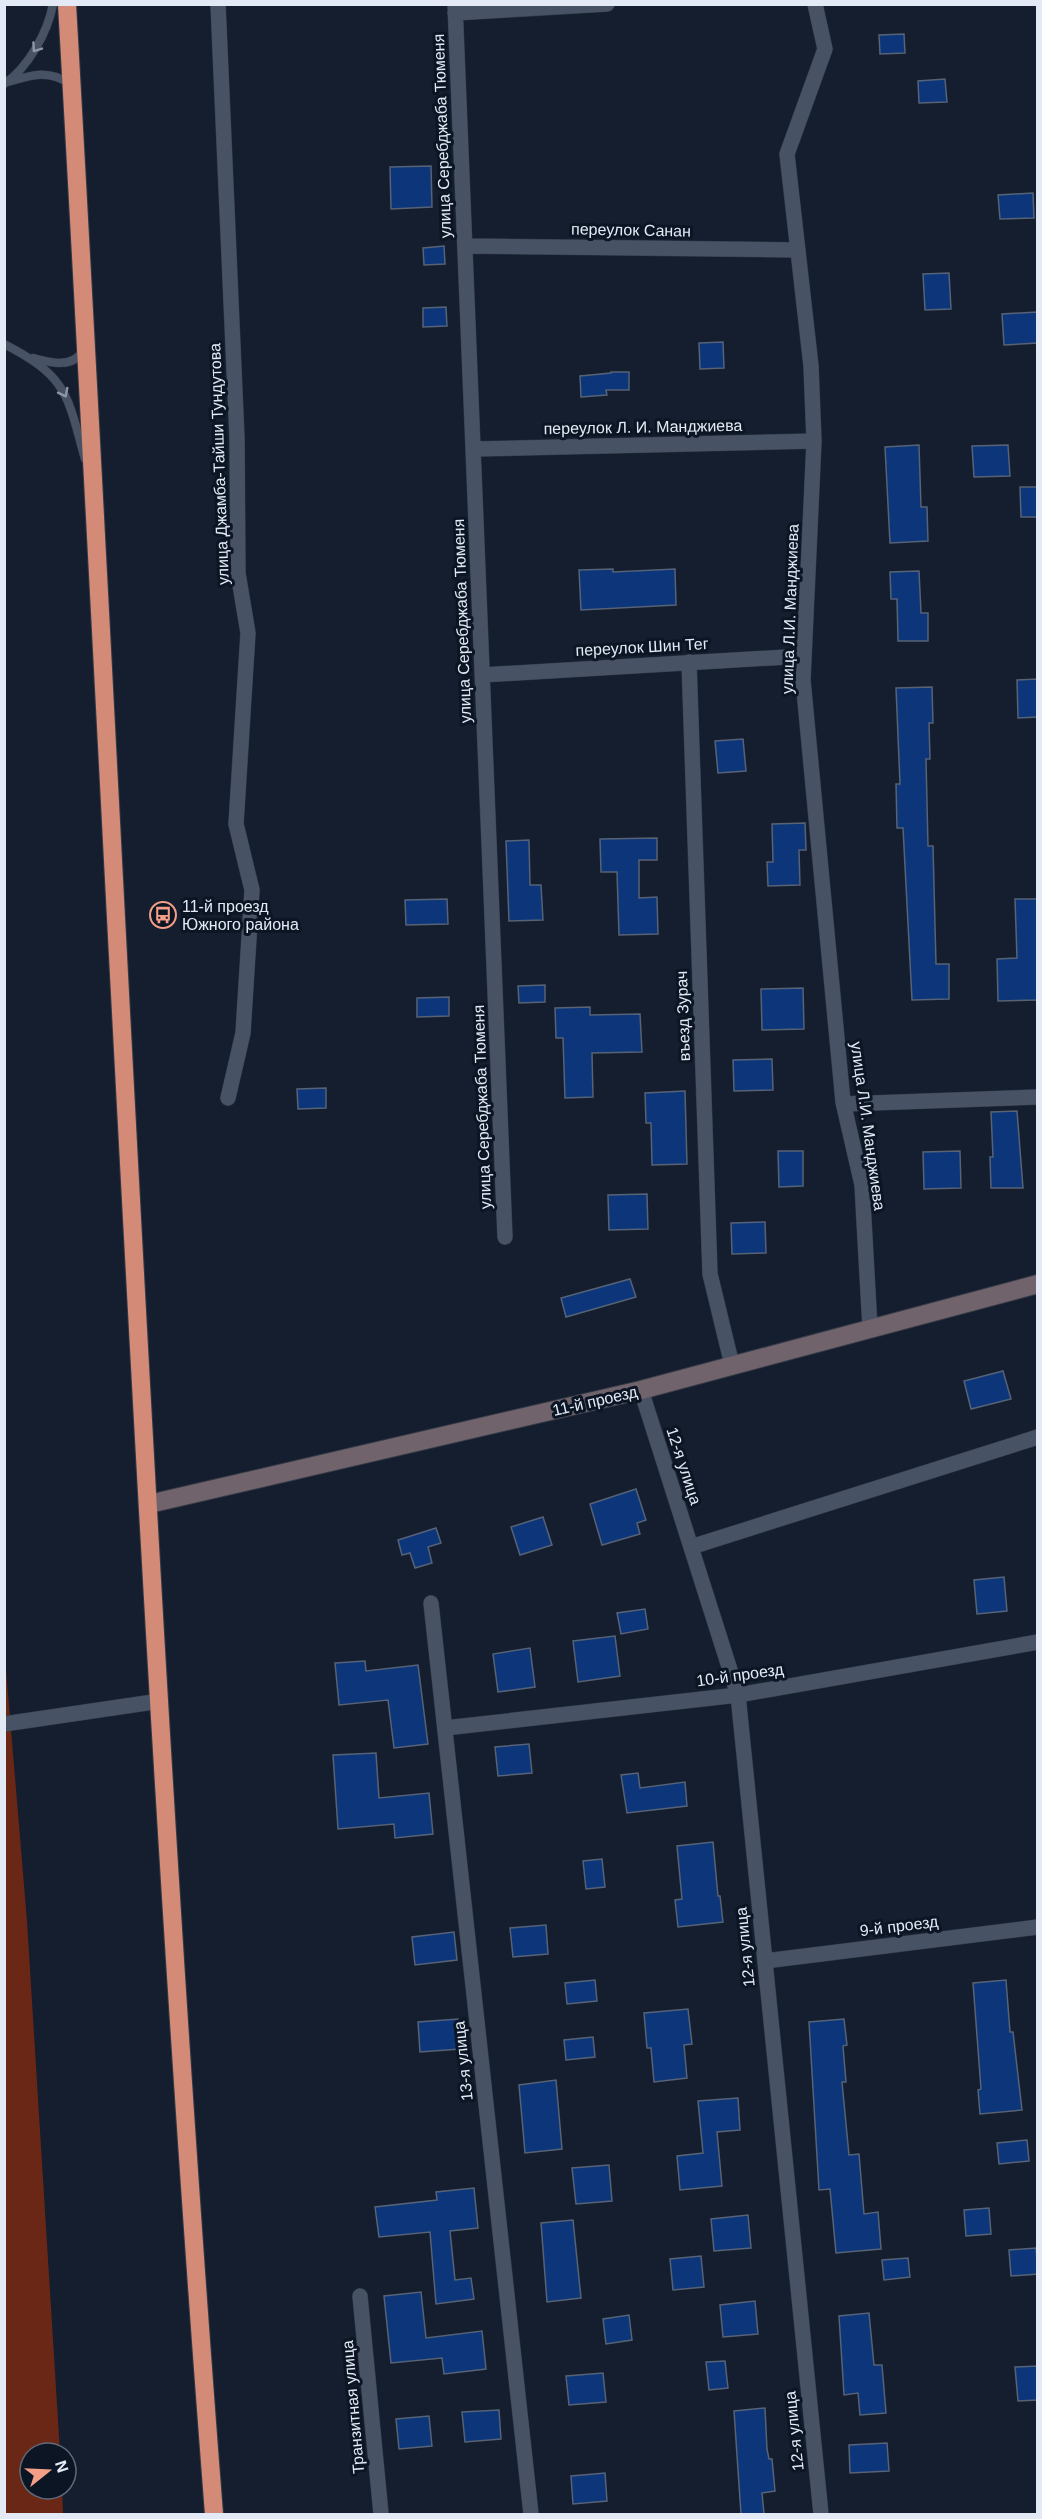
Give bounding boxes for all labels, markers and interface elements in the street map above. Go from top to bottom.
street label: улица Серебджаба Тюменя [430,34,454,238]
one-way arrow [32,41,43,52]
street label: переулок Санан [571,220,691,240]
street label: улица Джамба-Тайши Тундутова [206,343,232,585]
one-way arrow [57,387,68,398]
street label: переулок Л. И. Манджиева [543,417,743,437]
street label: улица Серебджаба Тюменя [450,519,474,723]
street label: улица Л.И. Манджиева [779,524,801,694]
street label: переулок Шин Тег [575,635,709,659]
place label: 11-й проезд Южного района [182,898,299,933]
bus stop icon: 11-й проезд Южного района [148,900,178,930]
street label: въезд Зурач [673,970,693,1062]
street label: улица Серебджаба Тюменя [470,1005,494,1209]
street label: улица Л.И. Манджиева [848,1041,888,1212]
street label: 11-й проезд [551,1383,640,1419]
street label: 12-я улица [664,1425,705,1507]
street label: 10-й проезд [695,1660,785,1690]
street label: 12-я улица [732,1906,758,1988]
street label: 9-й проезд [859,1913,940,1939]
street label: 13-я улица [450,2020,476,2102]
street label: Транзитная улица [339,2339,367,2474]
street label: 12-я улица [781,2390,807,2472]
north arrow [18,2441,78,2501]
text: N [52,2458,72,2475]

